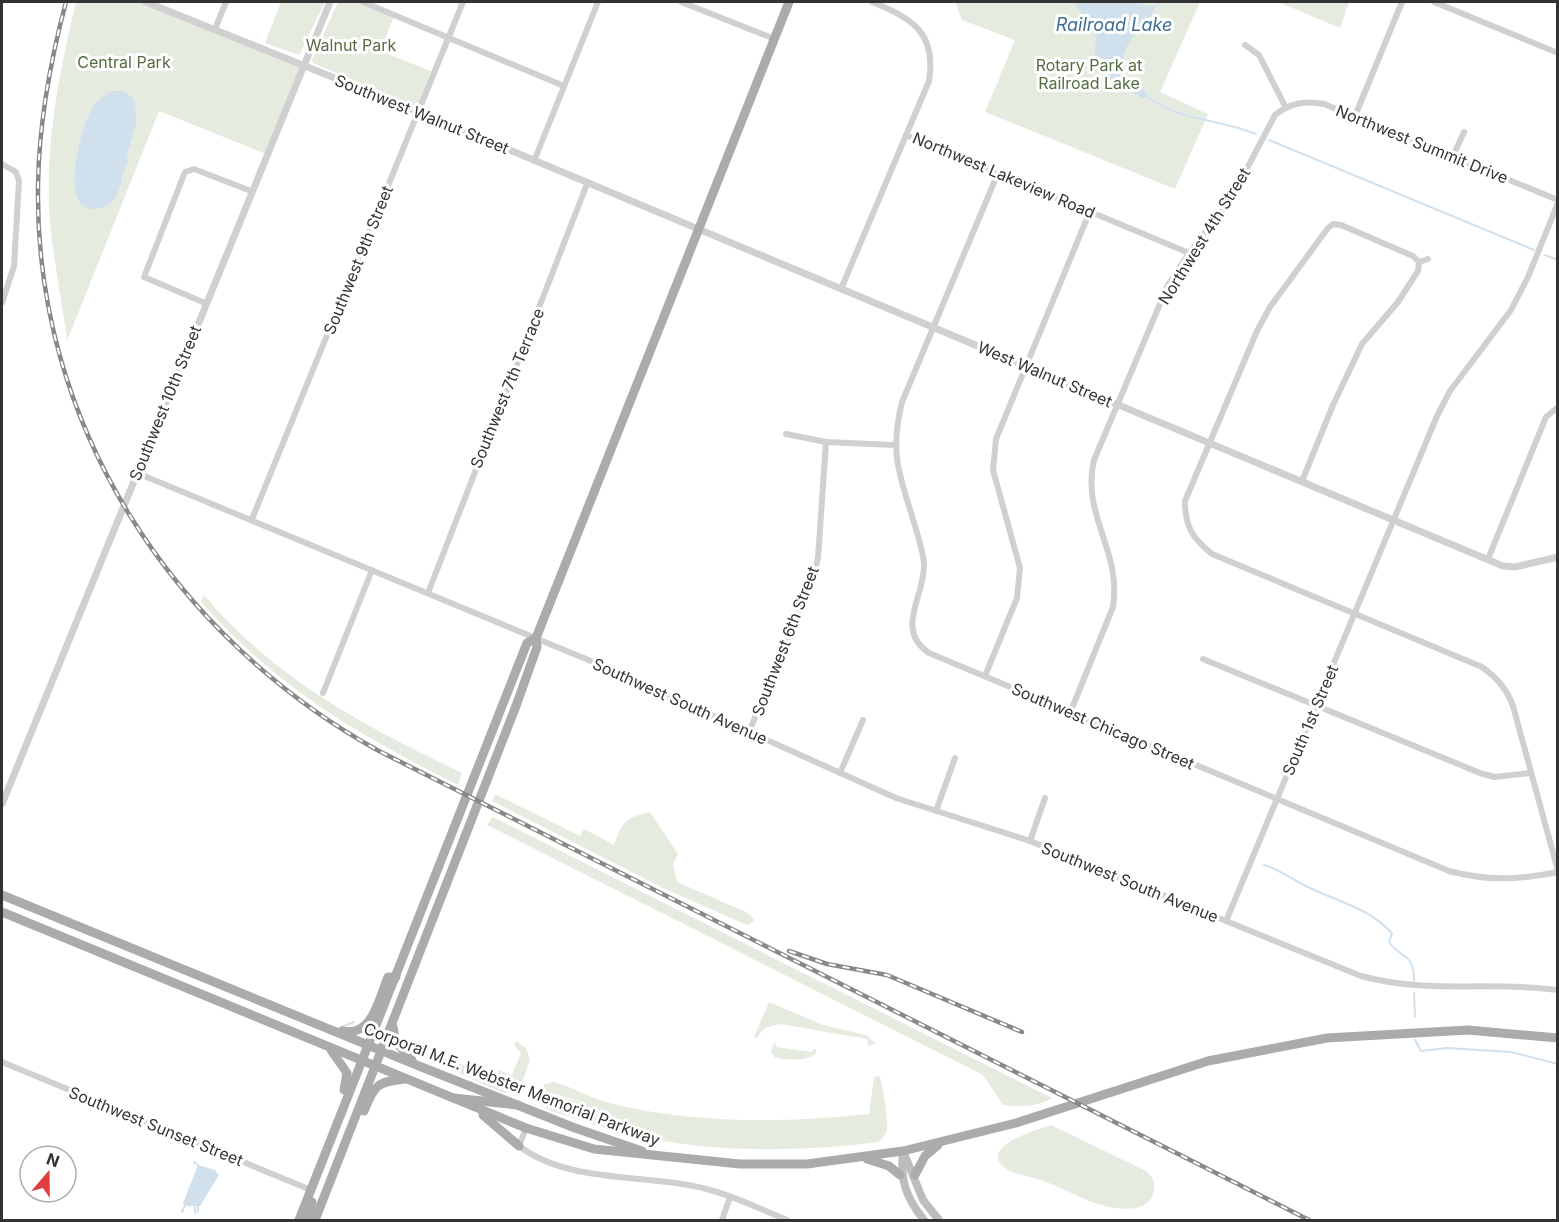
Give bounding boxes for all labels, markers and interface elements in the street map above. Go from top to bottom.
water label: Railroad Lake [1056,14,1172,35]
park label: Walnut Park [306,35,397,55]
park label: Central Park [77,52,171,72]
park label: Rotary Park at Railroad Lake [1036,55,1142,93]
street label: Southwest Walnut Street [332,70,512,158]
street label: Northwest Summit Drive [1333,100,1511,188]
street label: Northwest Lakeview Road [910,127,1098,223]
street label: Northwest 4th Street [1154,164,1254,308]
street label: Southwest 9th Street [319,183,397,337]
street label: Southwest 7th Terrace [466,305,548,471]
street label: Southwest 10th Street [125,323,205,483]
street label: West Walnut Street [975,337,1115,411]
street label: Southwest 6th Street [747,563,823,719]
street label: Southwest South Avenue [590,653,770,749]
street label: South 1st Street [1278,662,1342,778]
street label: Southwest Chicago Street [1009,678,1197,774]
street label: Southwest South Avenue [1039,837,1221,927]
street label: Corporal M.E. Webster Memorial Parkway [361,1018,663,1150]
street label: Southwest Sunset Street [66,1082,246,1170]
north arrow [18,1144,78,1204]
text: N [44,1148,62,1171]

